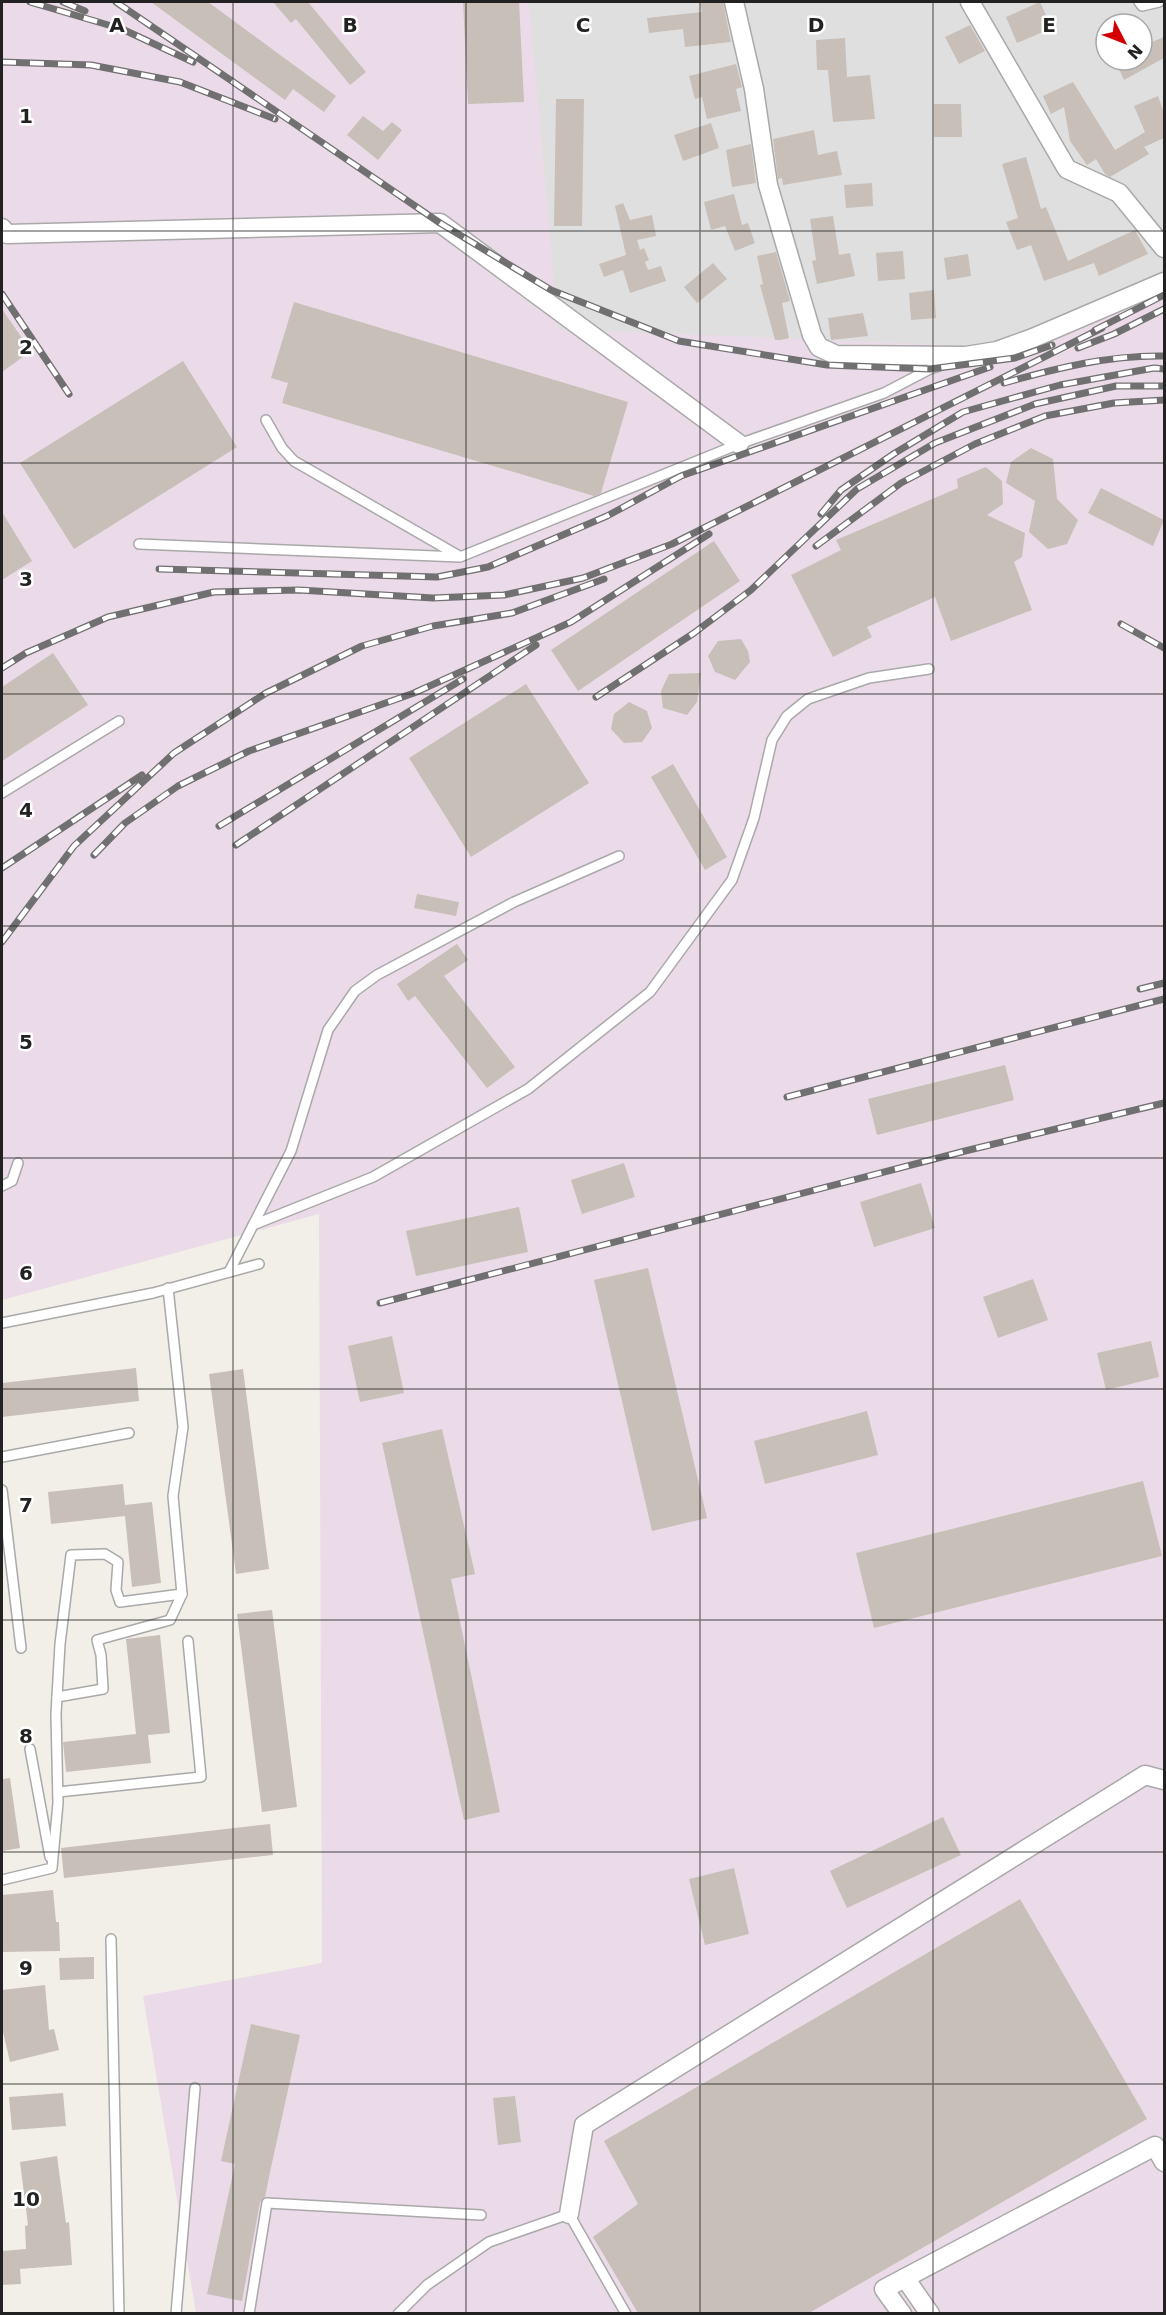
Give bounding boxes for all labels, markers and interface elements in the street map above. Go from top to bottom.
north arrow [1094,12,1154,72]
text: A [109,13,125,37]
text: B [342,13,358,37]
text: C [576,13,590,37]
text: D [808,13,824,37]
text: E [1042,13,1056,37]
text: N [1123,40,1146,63]
text: 1 [19,104,33,128]
text: 2 [19,335,33,359]
text: 3 [19,567,33,591]
text: 4 [19,798,33,822]
text: 5 [19,1030,33,1054]
text: 6 [19,1261,33,1285]
text: 7 [19,1493,33,1517]
text: 8 [19,1724,33,1748]
text: 9 [19,1956,33,1980]
text: 10 [12,2187,40,2211]

